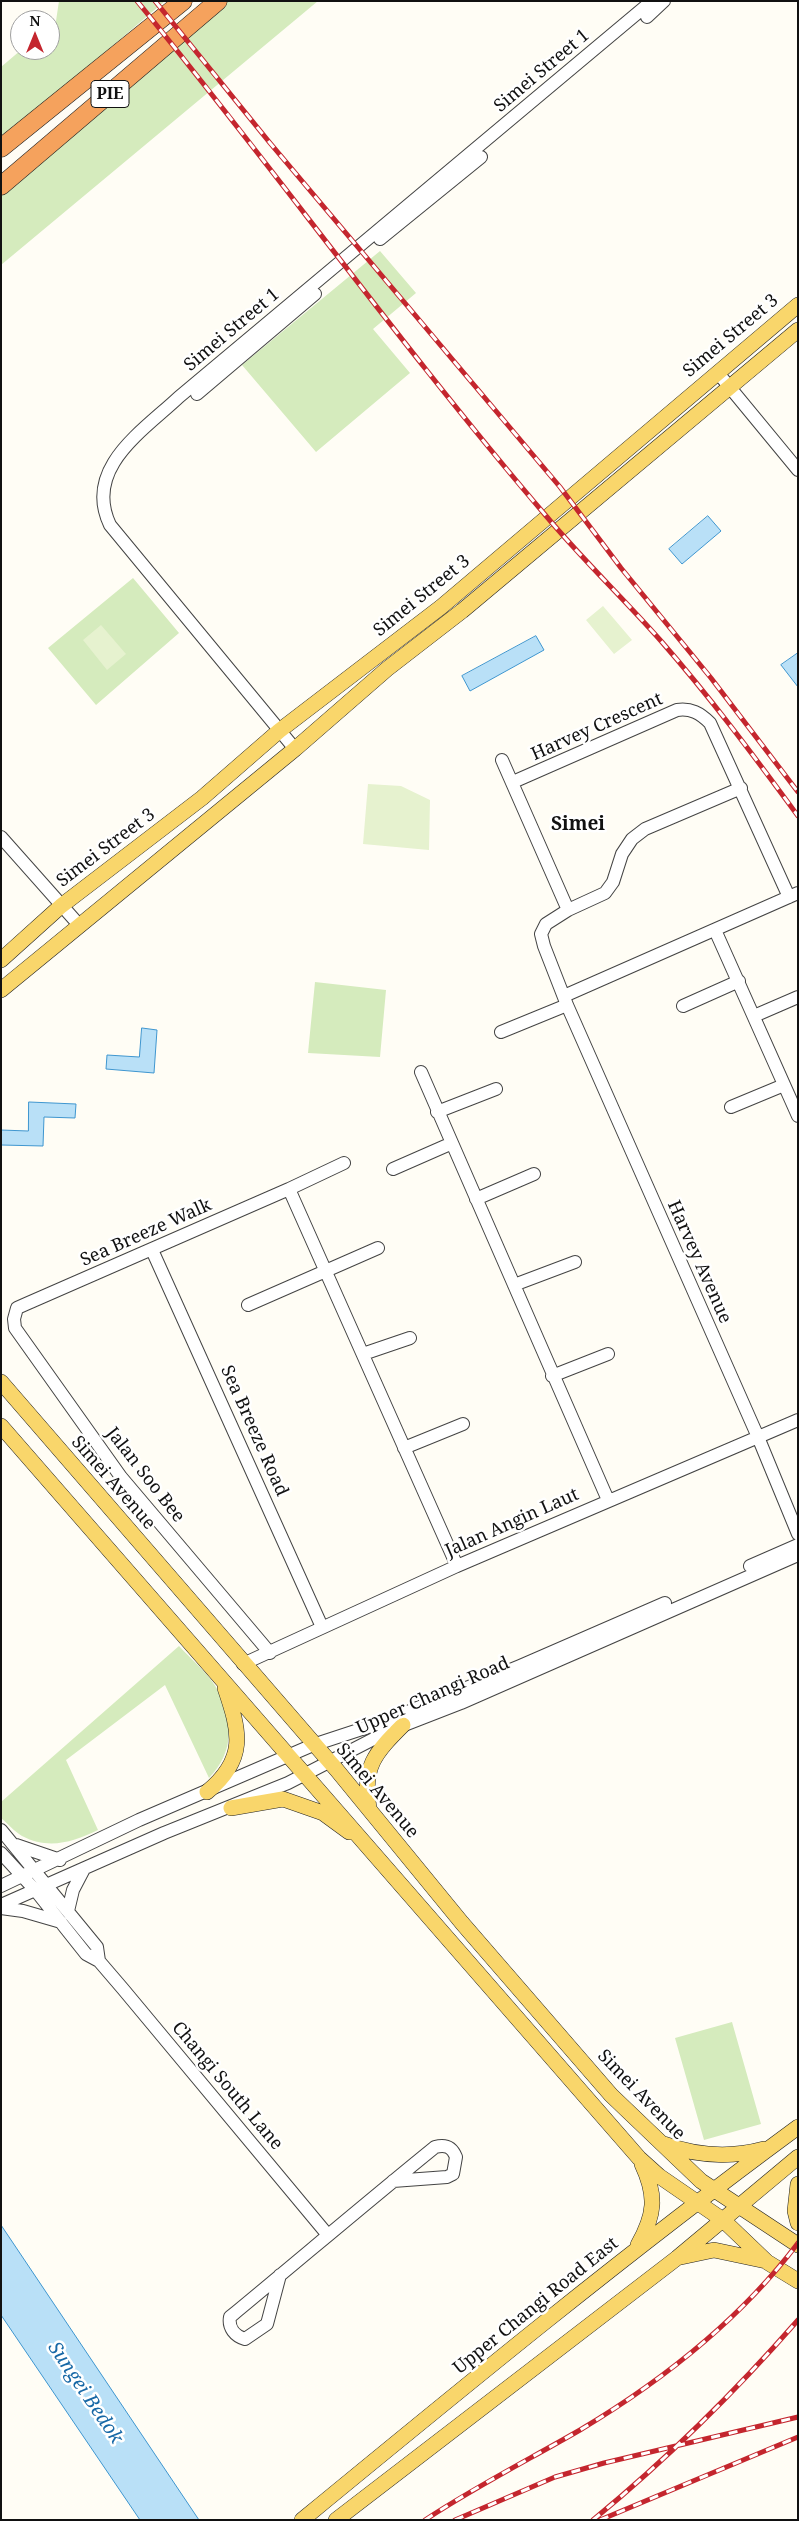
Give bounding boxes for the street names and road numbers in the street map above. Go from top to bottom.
street label: Simei Street 1 [490,25,594,117]
road number: PIE [91,80,129,108]
street label: Simei Street 1 [180,284,284,376]
street label: Simei Street 3 [679,290,783,382]
street label: Simei Street 3 [370,551,474,641]
street label: Harvey Crescent [528,688,666,766]
street label: Simei Street 3 [53,804,159,892]
street label: Sea Breeze Walk [77,1194,215,1272]
street label: Harvey Avenue [662,1197,736,1327]
street label: Sea Breeze Road [216,1362,292,1500]
street label: Jalan Soo Bee [101,1423,189,1527]
street label: Simei Avenue [66,1432,160,1534]
street label: Jalan Angin Laut [442,1484,582,1562]
street label: Upper Changi Road [353,1652,513,1740]
street label: Simei Avenue [331,1739,423,1843]
street label: Changi South Lane [167,2017,287,2155]
street label: Simei Avenue [593,2045,689,2145]
street label: Upper Changi Road East [449,2233,623,2379]

